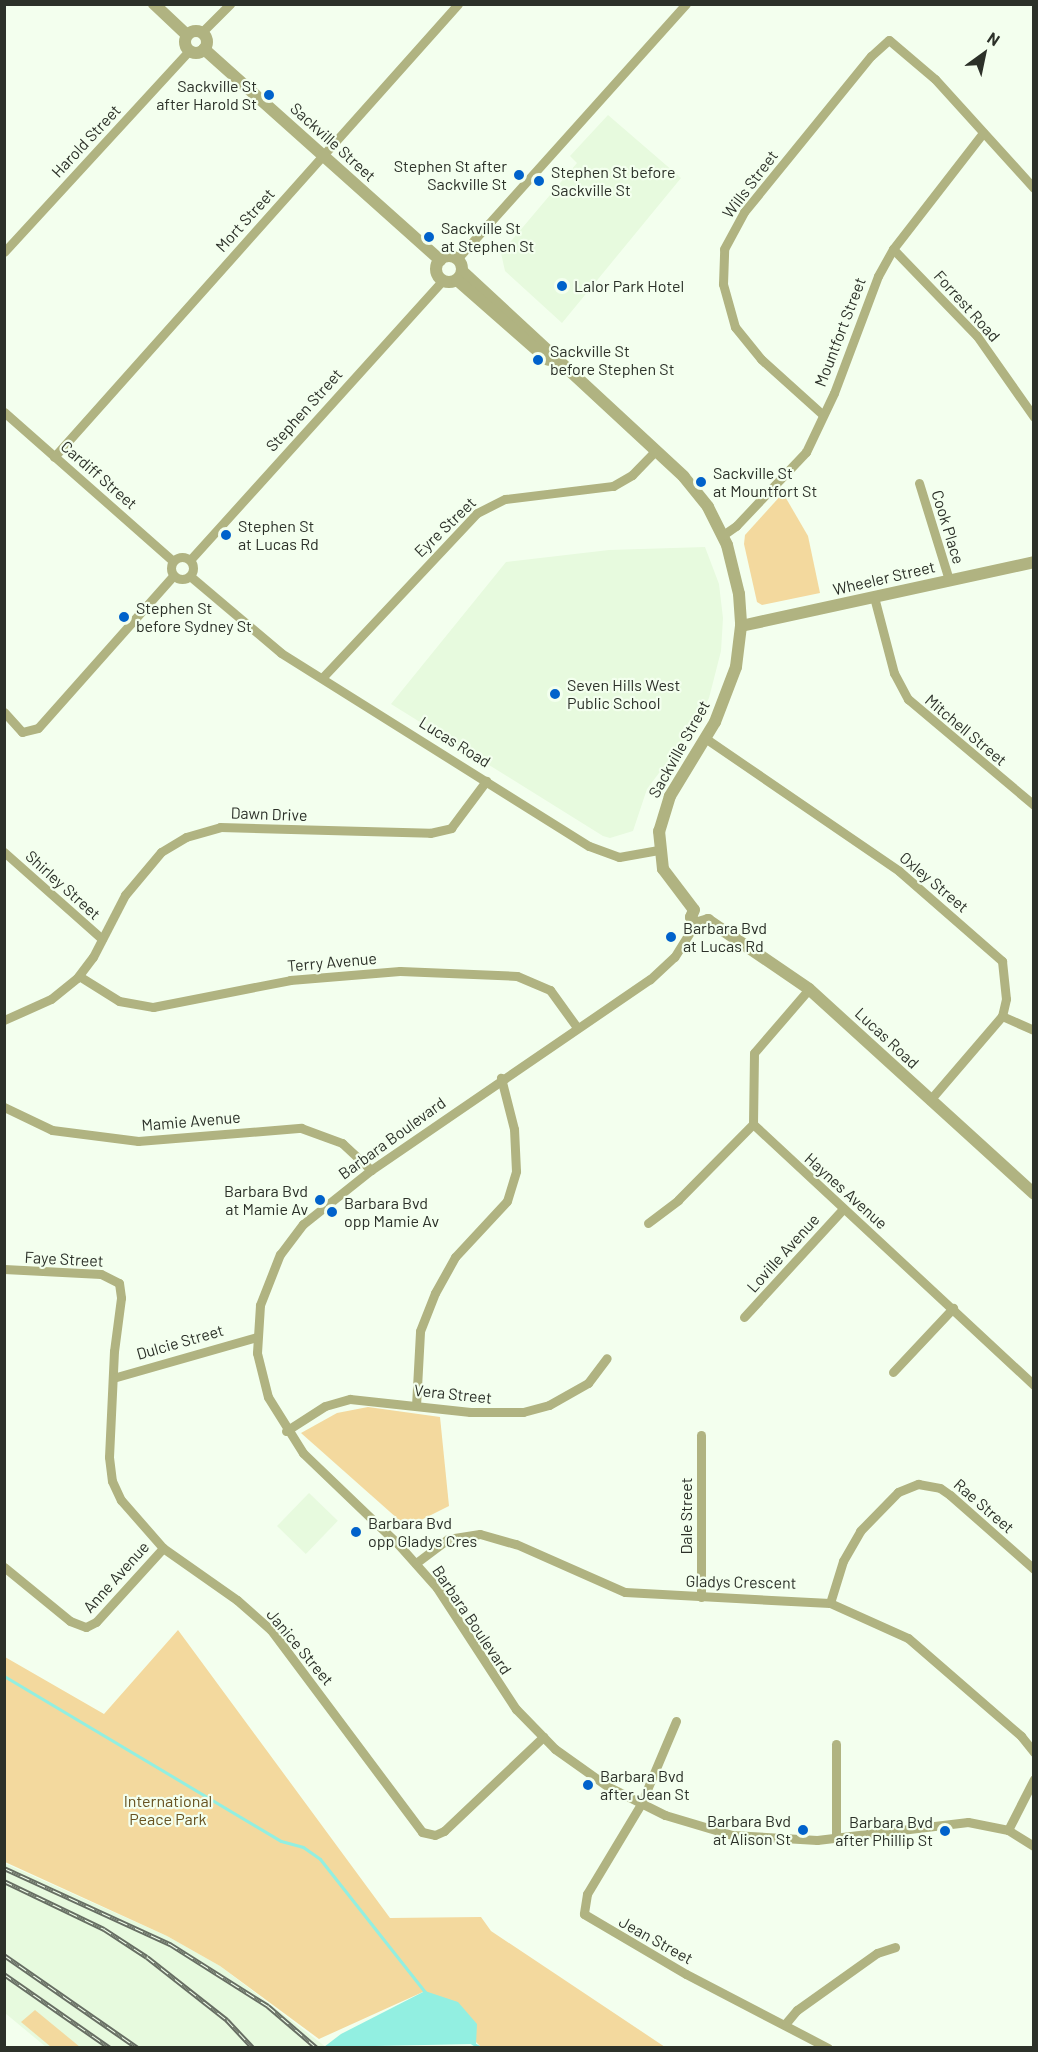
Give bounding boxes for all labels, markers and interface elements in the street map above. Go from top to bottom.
north arrow [954,24,1014,84]
text: N [984,28,1004,49]
place label: Sackville St after Harold St [156,76,257,114]
marker: Sackville St after Harold St [262,88,276,102]
street label: Sackville Street [286,99,380,185]
street label: Harold Street [47,101,125,181]
street label: Wills Street [718,146,782,222]
place label: Stephen St after Sackville St [394,156,507,194]
place label: Stephen St before Sackville St [551,162,675,200]
marker: Stephen St after Sackville St [512,168,526,182]
marker: Stephen St before Sackville St [532,174,546,188]
street label: Mort Street [211,184,279,256]
place label: Sackville St at Stephen St [441,218,534,256]
marker: Sackville St at Stephen St [422,230,436,244]
street label: Forrest Road [930,266,1004,346]
street label: Mountfort Street [810,275,870,389]
place label: Lalor Park Hotel [574,276,684,296]
marker: Lalor Park Hotel [555,279,569,293]
place label: Sackville St before Stephen St [550,341,674,379]
marker: Sackville St before Stephen St [531,353,545,367]
street label: Stephen Street [262,365,346,455]
street label: Cardiff Street [57,437,141,513]
place label: Sackville St at Mountfort St [713,463,817,501]
marker: Sackville St at Mountfort St [694,475,708,489]
street label: Cook Place [928,488,968,566]
street label: Eyre Street [410,493,480,561]
place label: Stephen St at Lucas Rd [238,516,319,554]
marker: Stephen St at Lucas Rd [219,528,233,542]
street label: Wheeler Street [831,557,937,599]
place label: Stephen St before Sydney St [136,598,252,636]
marker: Stephen St before Sydney St [117,610,131,624]
place label: Seven Hills West Public School [567,675,680,713]
marker: Seven Hills West Public School [548,687,562,701]
street label: Mitchell Street [921,690,1011,770]
street label: Sackville Street [644,697,714,801]
street label: Lucas Road [416,713,494,771]
street label: Dawn Drive [230,803,308,825]
street label: Shirley Street [22,846,104,924]
street label: Oxley Street [896,848,972,916]
place label: Barbara Bvd at Lucas Rd [683,918,767,956]
marker: Barbara Bvd at Lucas Rd [664,930,678,944]
street label: Terry Avenue [286,949,378,975]
street label: Lucas Road [851,1004,923,1072]
street label: Barbara Boulevard [335,1093,449,1183]
street label: Mamie Avenue [141,1107,241,1135]
street label: Haynes Avenue [801,1149,891,1233]
place label: Barbara Bvd at Mamie Av [224,1181,308,1219]
marker: Barbara Bvd at Mamie Av [313,1193,327,1207]
place label: Barbara Bvd opp Mamie Av [344,1193,439,1231]
marker: Barbara Bvd opp Mamie Av [325,1205,339,1219]
street label: Loville Avenue [743,1210,823,1296]
street label: Faye Street [24,1247,104,1271]
street label: Dulcie Street [134,1320,226,1364]
street label: Vera Street [413,1380,493,1408]
street label: Rae Street [950,1475,1018,1537]
street label: Dale Street [676,1477,696,1555]
place label: Barbara Bvd opp Gladys Cres [368,1513,477,1551]
marker: Barbara Bvd opp Gladys Cres [349,1525,363,1539]
street label: Anne Avenue [79,1537,153,1617]
street label: Barbara Boulevard [428,1562,516,1678]
street label: Gladys Crescent [685,1571,797,1593]
street label: Janice Street [263,1605,337,1689]
place label: Barbara Bvd after Jean St [600,1766,690,1804]
marker: Barbara Bvd after Jean St [581,1778,595,1792]
park label: International Peace Park [124,1791,212,1829]
place label: Barbara Bvd at Alison St [707,1811,791,1849]
place label: Barbara Bvd after Phillip St [835,1812,933,1850]
marker: Barbara Bvd at Alison St [796,1823,810,1837]
marker: Barbara Bvd after Phillip St [938,1824,952,1838]
street label: Jean Street [616,1912,696,1968]

